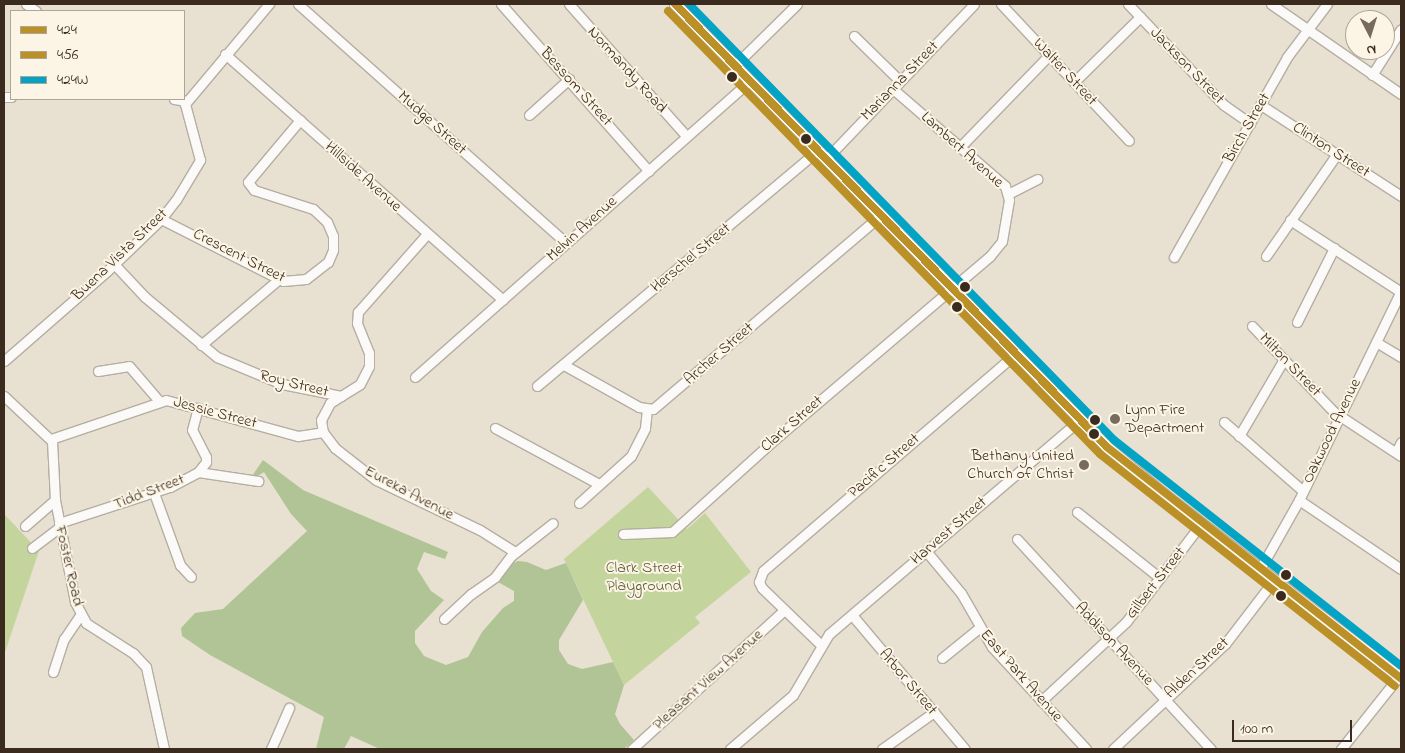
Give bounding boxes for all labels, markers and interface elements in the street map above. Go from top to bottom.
legend [10,10,185,100]
north arrow [1345,10,1395,60]
text: 424 [57,19,77,41]
street label: Normandy Road [583,23,671,117]
street label: Jackson Street [1146,24,1228,108]
street label: Walter Street [1029,34,1101,110]
street label: Marianna Street [857,37,943,125]
text: N [1366,39,1377,60]
text: 456 [57,44,78,66]
street label: Bessom Street [536,44,616,130]
text: 424W [57,69,88,91]
unlabelled marker [727,72,737,82]
street label: Mudge Street [393,87,471,159]
street label: Birch Street [1219,90,1275,166]
street label: Lambert Avenue [917,108,1007,192]
street label: Clinton Street [1289,118,1373,182]
unlabelled marker [801,134,811,144]
street label: Hillside Avenue [321,138,405,216]
street label: Melvin Avenue [543,192,621,266]
street label: Buena Vista Street [68,205,172,305]
street label: Herschel Street [647,219,735,297]
street label: Crescent Street [190,225,288,287]
unlabelled marker [960,282,970,292]
unlabelled marker [952,302,962,312]
street label: Archer Street [680,319,758,389]
street label: Milton Street [1255,329,1325,401]
street label: Roy Street [258,366,330,402]
street label: Oakwood Avenue [1298,376,1366,486]
street label: Clark Street [757,392,827,456]
street label: Jessie Street [171,393,259,433]
place label: Lynn Fire Department [1125,400,1204,438]
marker: Lynn Fire Department [1109,413,1121,425]
unlabelled marker [1090,415,1100,425]
unlabelled marker [1089,429,1099,439]
street label: Pacific Street [844,430,924,502]
place label: Bethany United Church of Christ [967,446,1074,484]
marker: Bethany United Church of Christ [1078,459,1090,471]
street label: Eureka Avenue [361,461,457,525]
street label: Tidd Street [111,470,187,514]
street label: Harvest Street [907,493,991,569]
street label: Foster Road [50,524,88,608]
street label: Gilbert Street [1122,543,1190,623]
park label: Clark Street Playground [606,558,682,596]
unlabelled marker [1281,570,1291,580]
unlabelled marker [1276,591,1286,601]
street label: Addison Avenue [1071,598,1157,690]
street label: Pleasant View Avenue [649,626,767,734]
street label: East Park Avenue [976,626,1066,726]
street label: Alden Street [1161,633,1233,703]
street label: Arbor Street [875,645,941,719]
scale bar [1235,710,1355,742]
text: 100 m [1240,718,1273,740]

